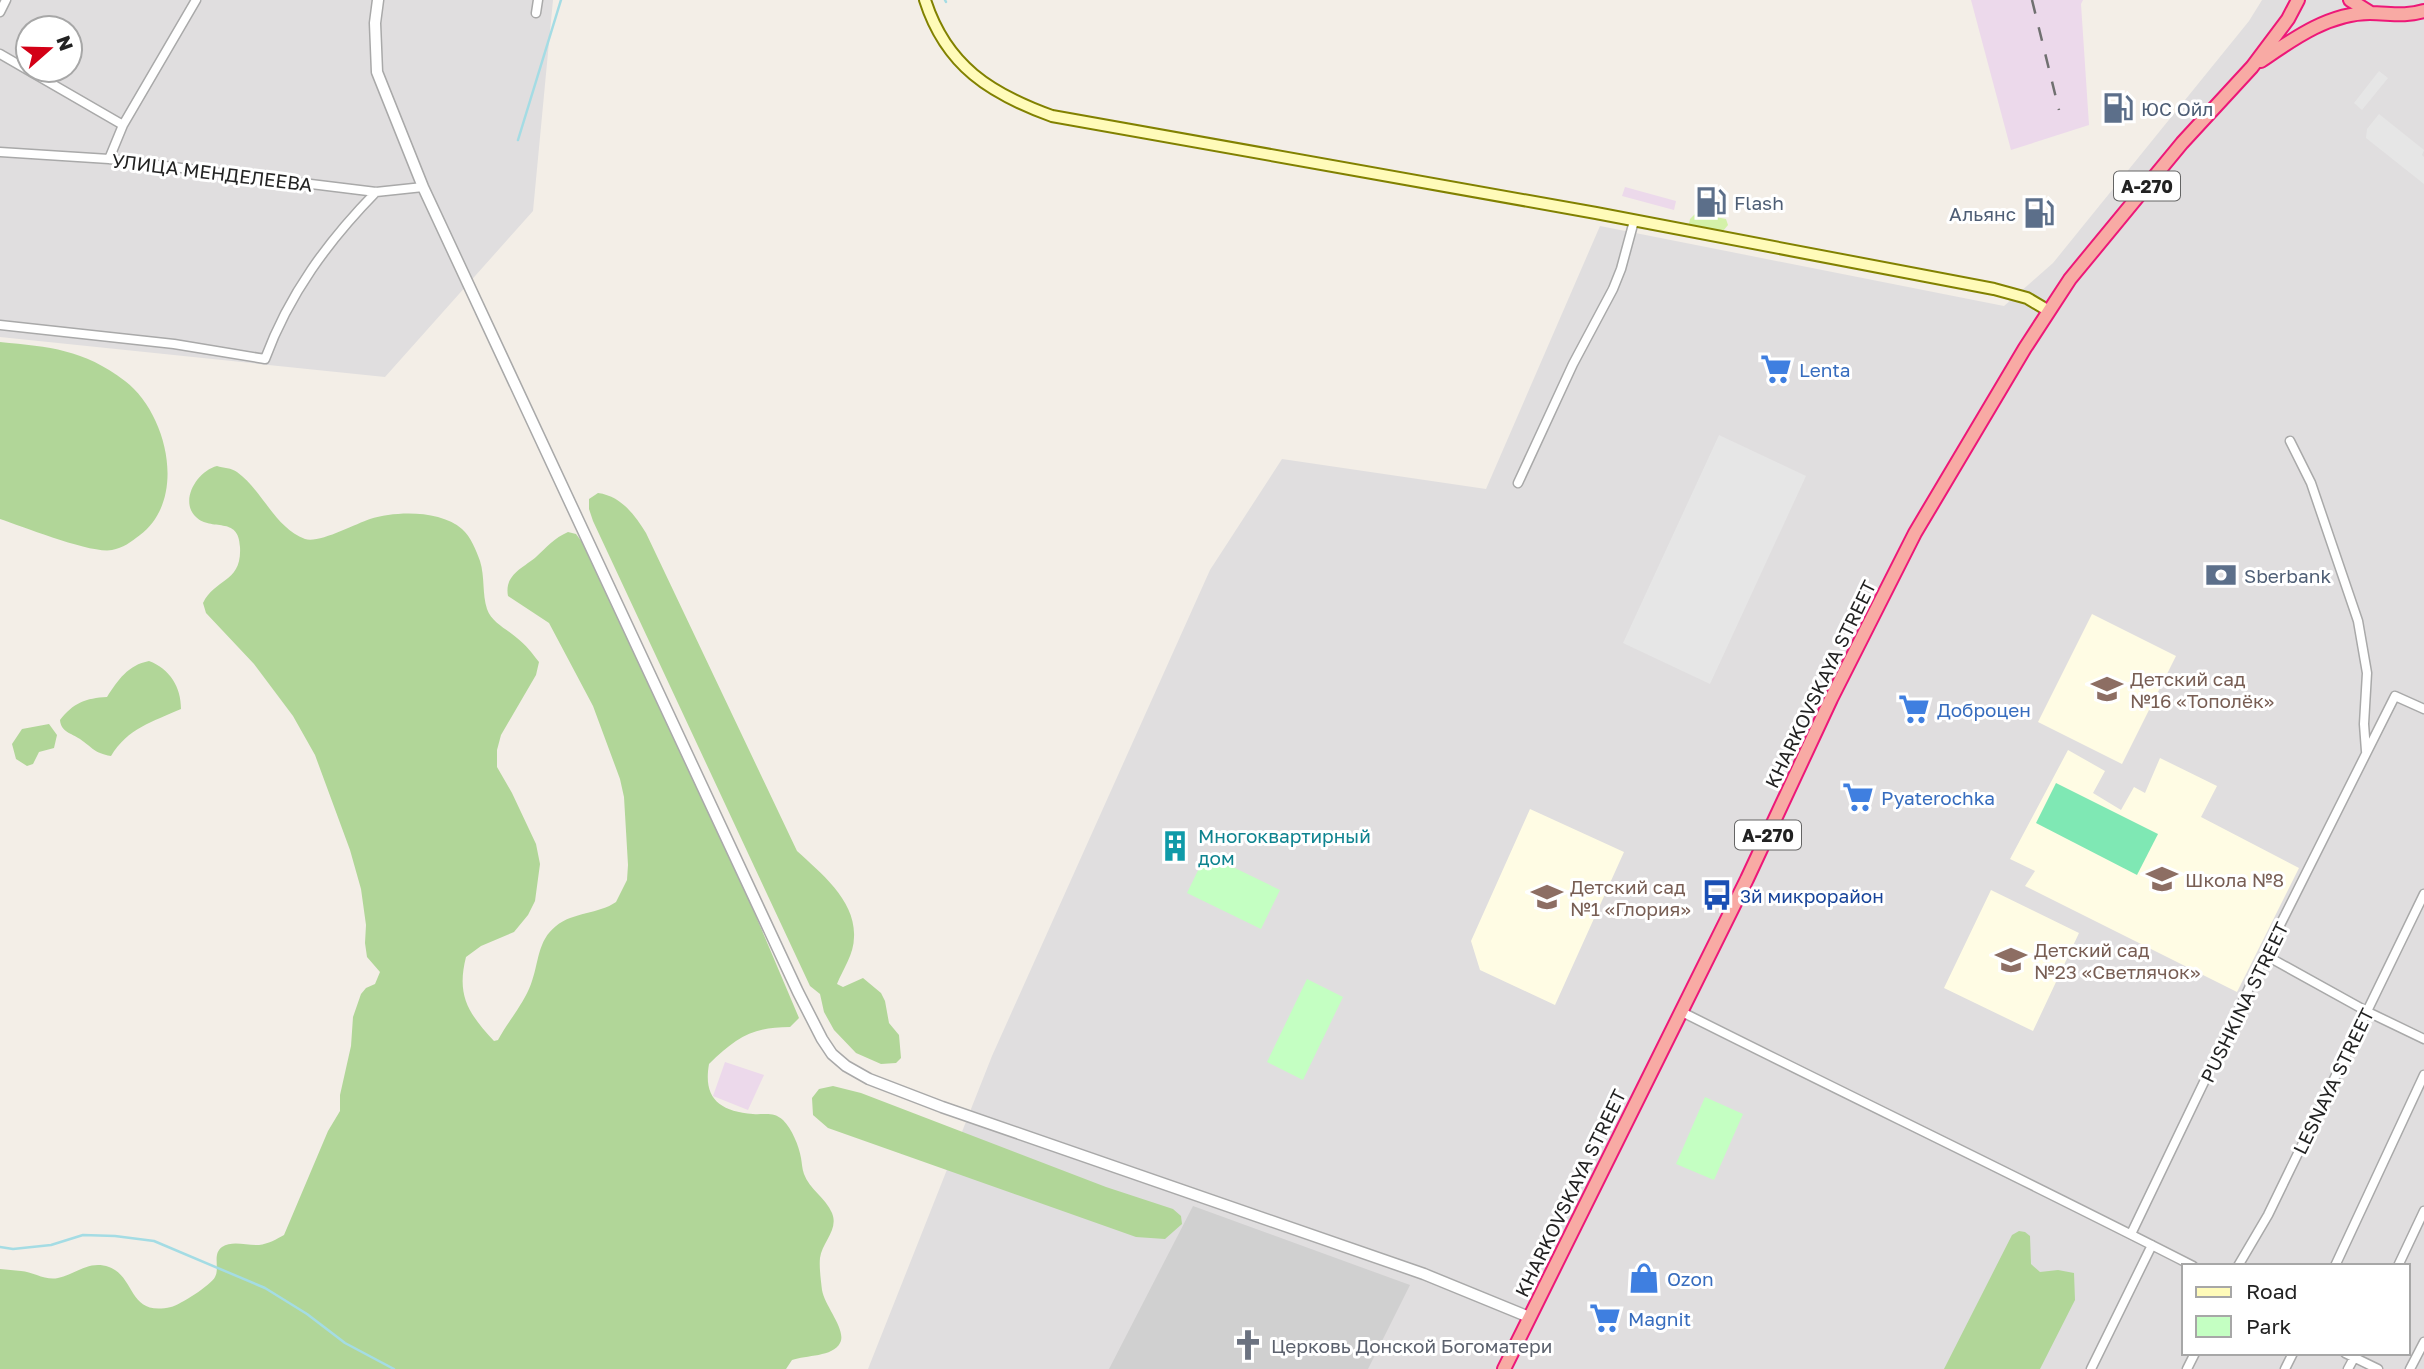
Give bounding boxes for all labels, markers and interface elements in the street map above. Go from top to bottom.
north arrow [14,14,84,84]
text: N [52,32,79,54]
fuel station icon: ЮC Ойл [2101,91,2135,125]
place label: ЮC Ойл [2141,97,2214,120]
street label: УЛИЦА МЕНДЕЛЕЕВА [110,148,314,196]
road number: А-270 [2114,172,2180,201]
fuel station icon: Flash [1694,185,1728,219]
place label: Flash [1734,191,1784,214]
fuel station icon: Альянс [2022,196,2056,230]
place label: Альянс [1949,202,2016,225]
supermarket icon: Lenta [1759,352,1793,386]
place label: Lenta [1799,358,1851,381]
bank icon: Sberbank [2204,558,2238,592]
place label: Sberbank [2244,564,2331,587]
street label: KHARKOVSKAYA STREET [1760,576,1880,792]
place label: Детский сад №16 «Тополёк» [2130,667,2274,712]
school or university icon: Детский сад №16 «Тополёк» [2090,672,2124,706]
supermarket icon: Доброцен [1897,692,1931,726]
place label: Доброцен [1937,698,2031,721]
supermarket icon: Pyaterochka [1841,780,1875,814]
place label: Pyaterochka [1881,786,1995,809]
road number: А-270 [1735,820,1801,850]
place label: Многоквартирный дом [1198,824,1371,869]
building icon: Многоквартирный дом [1158,829,1192,863]
school or university icon: Школа №8 [2145,862,2179,896]
place label: Школа №8 [2185,868,2284,891]
place label: Детский сад №1 «Глория» [1570,875,1691,920]
bus stop icon: 3й микрорайон [1700,878,1734,912]
school or university icon: Детский сад №1 «Глория» [1530,880,1564,914]
place label: 3й микрорайон [1740,884,1884,907]
street label: PUSHKINA STREET [2195,918,2293,1086]
place label: Детский сад №23 «Светлячок» [2034,938,2200,983]
school or university icon: Детский сад №23 «Светлячок» [1994,943,2028,977]
street label: LESNAYA STREET [2288,1004,2378,1158]
street label: KHARKOVSKAYA STREET [1510,1085,1630,1301]
shop icon: Ozon [1627,1261,1661,1295]
legend [2182,1264,2410,1355]
place label: Ozon [1667,1267,1714,1290]
text: Road [2246,1278,2297,1304]
supermarket icon: Magnit [1588,1301,1622,1335]
place label: Magnit [1628,1307,1691,1330]
text: Park [2246,1313,2292,1339]
church icon: Церковь Донской Богоматери [1231,1328,1265,1362]
place label: Церковь Донской Богоматери [1271,1334,1552,1357]

